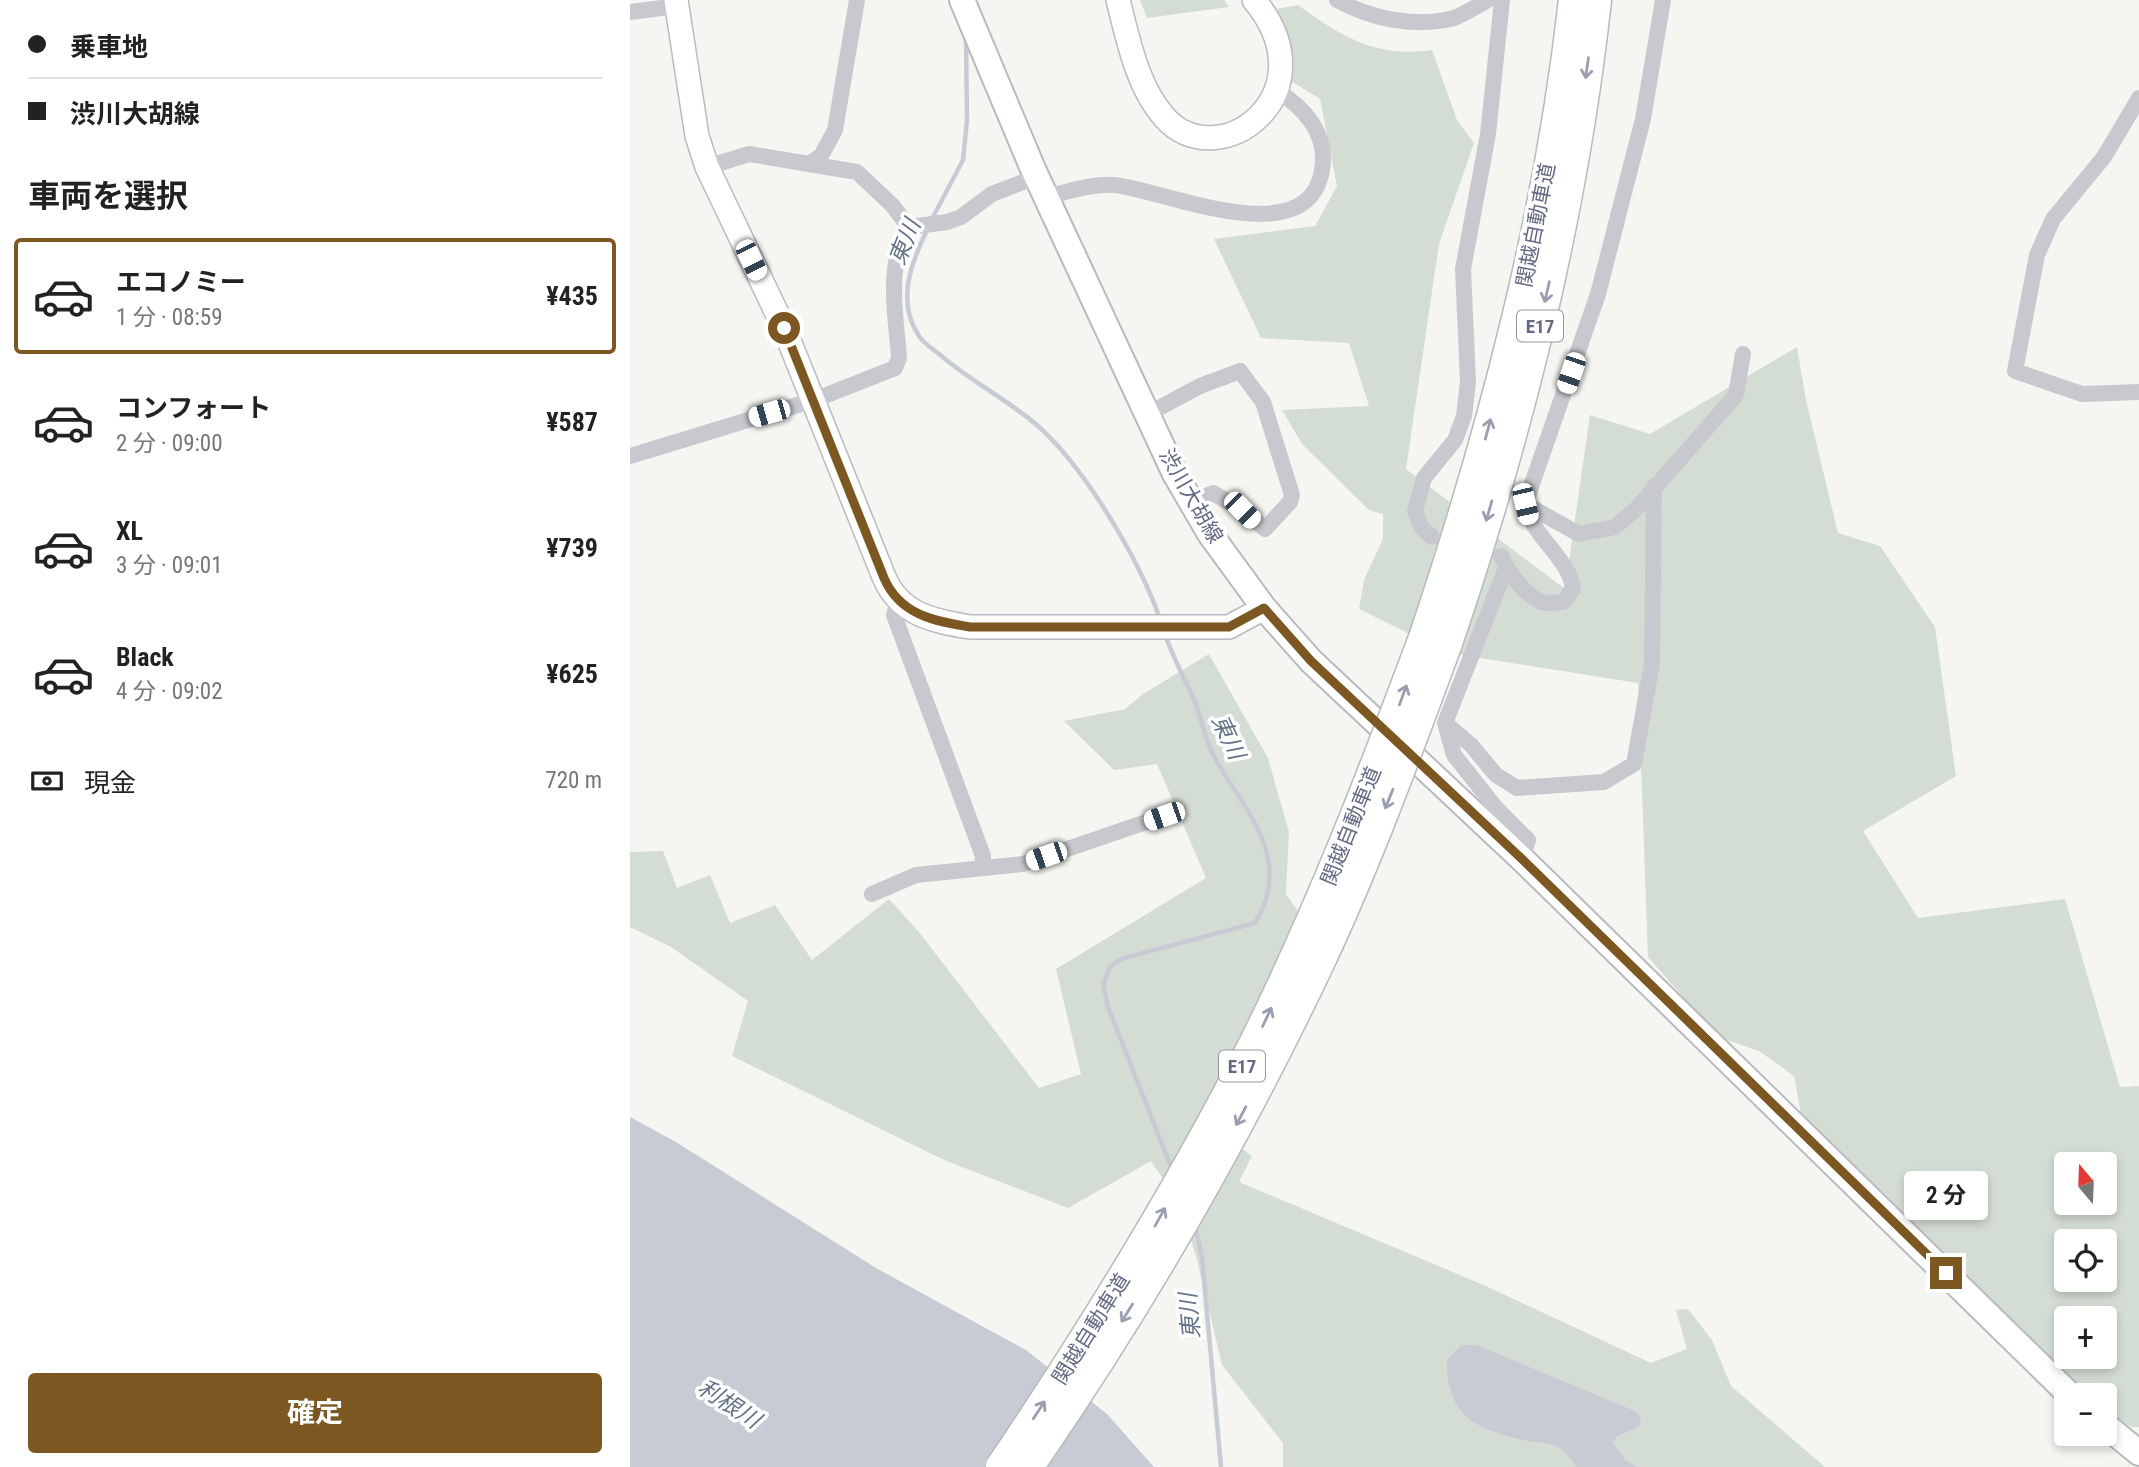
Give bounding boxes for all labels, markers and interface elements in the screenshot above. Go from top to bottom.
text: 乗車地 [70,32,148,62]
one-way arrow [1580,56,1593,78]
text: 渋川大胡線 [70,99,200,129]
street label: 関越自動車道 [1512,161,1560,289]
text: 車両を選択 [28,177,188,215]
water label: 東川 [884,213,927,268]
car [733,237,770,283]
icon: car [32,265,95,328]
text: エコノミー [116,267,246,297]
one-way arrow [1540,280,1553,302]
text: ¥435 [546,281,598,311]
text: 1 分 · 08:59 [116,304,223,331]
road number: E17 [1517,310,1563,342]
route start [768,312,800,344]
car [1555,350,1588,396]
icon: car [32,391,95,454]
text: コンフォート [116,393,271,423]
car [746,397,793,429]
text: ¥587 [546,407,598,437]
one-way arrow [1482,418,1495,441]
text: 2 分 · 09:00 [116,430,223,457]
street label: 渋川大胡線 [1154,445,1228,547]
car [1511,481,1540,527]
car [1220,488,1265,532]
one-way arrow [1482,500,1495,522]
text: XL [116,516,143,546]
icon: car [32,517,95,580]
text: ¥739 [546,533,598,563]
text: 3 分 · 09:01 [116,552,223,579]
text: Black [116,642,174,672]
icon: car [32,643,95,706]
text: ¥625 [546,659,598,689]
text: 4 分 · 09:02 [116,678,223,705]
one-way arrow [1398,684,1410,706]
water label: 東川 [1206,710,1251,766]
icon: cash [28,762,66,800]
street label: 関越自動車道 [1316,763,1386,889]
text: 720 m [545,767,602,794]
text: 現金 [84,768,136,798]
one-way arrow [1381,788,1394,809]
car [1141,799,1188,833]
car [1023,839,1070,873]
one-way arrow [1260,1007,1274,1028]
road number: E17 [1219,1050,1265,1082]
one-way arrow [1234,1105,1247,1126]
north arrow [2054,1152,2118,1214]
map controls [2054,1152,2117,1446]
callout: 2 分 [1904,1172,1988,1220]
text: 2 分 [1926,1182,1966,1209]
one-way arrow [1153,1208,1167,1228]
button: locate [2054,1229,2117,1292]
route end [1930,1257,1962,1289]
street label: 関越自動車道 [1047,1269,1135,1389]
water label: 東川 [1174,1289,1205,1340]
one-way arrow [1119,1302,1133,1322]
button: + [2054,1306,2117,1369]
button: 確定 [28,1373,602,1453]
water label: 利根川 [693,1374,768,1436]
button: − [2054,1383,2117,1446]
one-way arrow [1032,1401,1046,1420]

